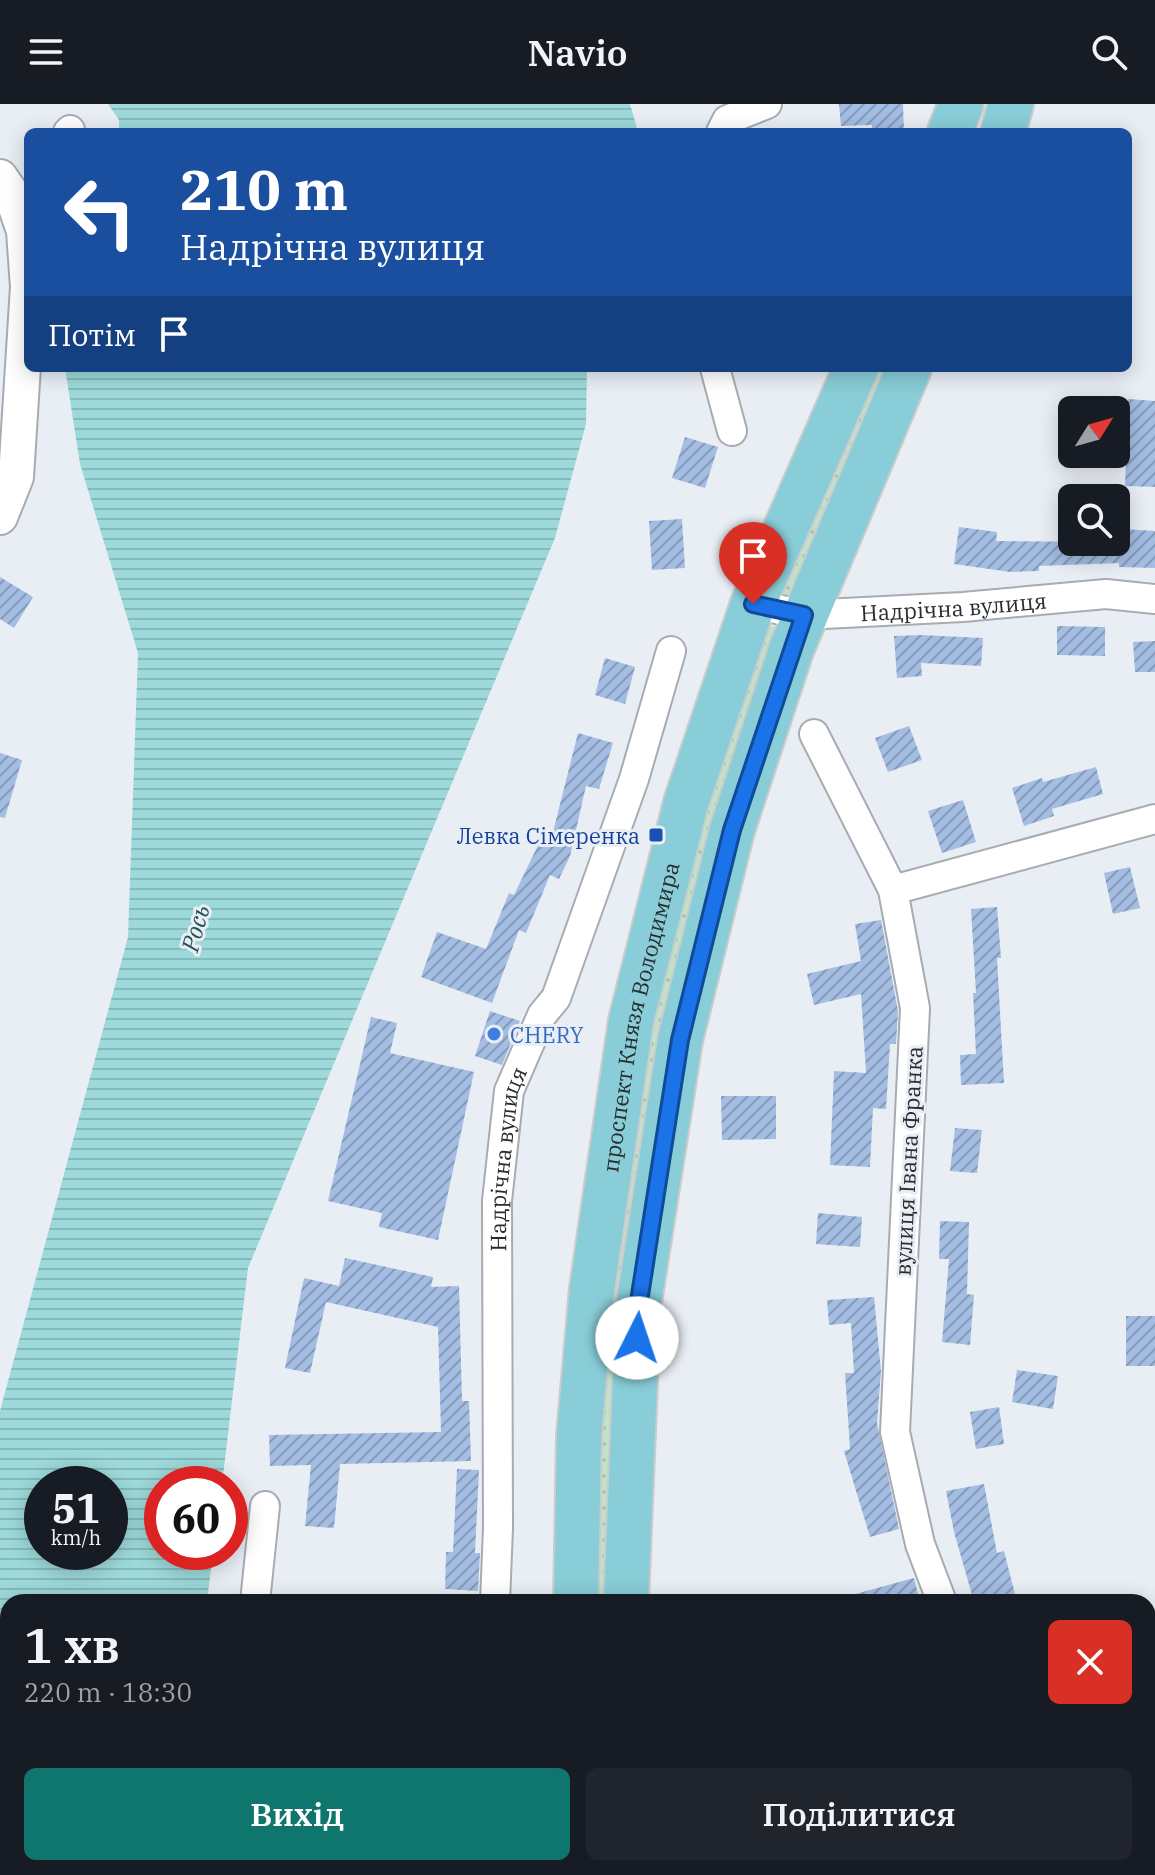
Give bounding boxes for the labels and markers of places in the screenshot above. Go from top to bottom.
pin [719,522,787,604]
place label: Левка Сімеренка [457,821,640,850]
marker: Левка Сімеренка [647,826,665,844]
place label: CHERY [510,1020,584,1049]
marker: CHERY [485,1025,503,1043]

